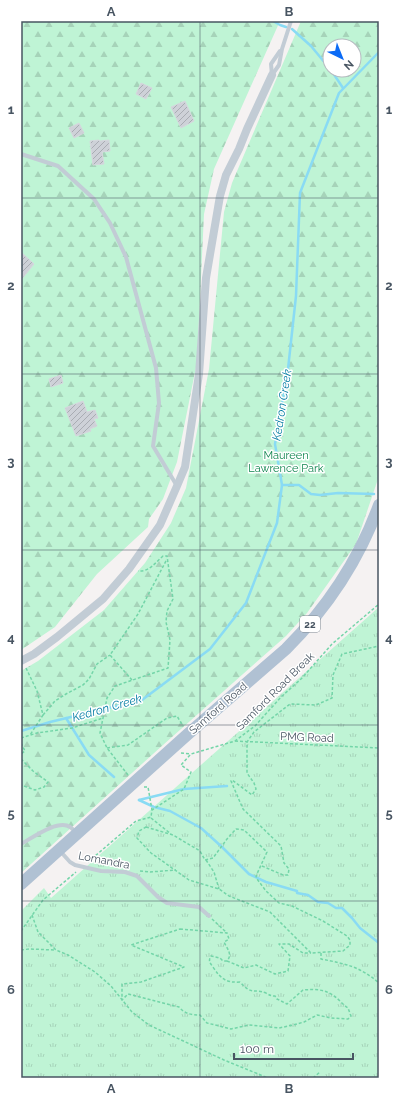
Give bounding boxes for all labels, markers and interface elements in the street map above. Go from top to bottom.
text: A [107,4,116,19]
text: B [285,4,294,19]
north arrow [322,38,362,78]
text: N [341,57,356,73]
text: 1 [8,102,15,117]
text: 1 [386,102,393,117]
text: 2 [7,278,15,293]
text: 2 [385,278,393,293]
water label: Kedron Creek [269,368,295,442]
park label: Maureen Lawrence Park [248,449,324,475]
text: 3 [7,454,15,469]
text: 3 [385,454,393,469]
road number: 22 [300,616,320,632]
text: 4 [7,630,15,645]
text: 4 [385,630,393,645]
street label: Samford Road Break [234,650,317,733]
street label: Samford Road [187,680,250,737]
water label: Kedron Creek [70,691,144,725]
street label: PMG Road [280,730,334,745]
text: 5 [7,806,15,821]
text: 5 [385,806,393,821]
street label: Lomandra [77,849,131,872]
text: 6 [7,982,15,997]
text: 6 [385,982,393,997]
scale bar [234,1035,353,1061]
text: 100 m [240,1042,274,1056]
text: A [107,1081,116,1096]
text: B [285,1081,294,1096]

